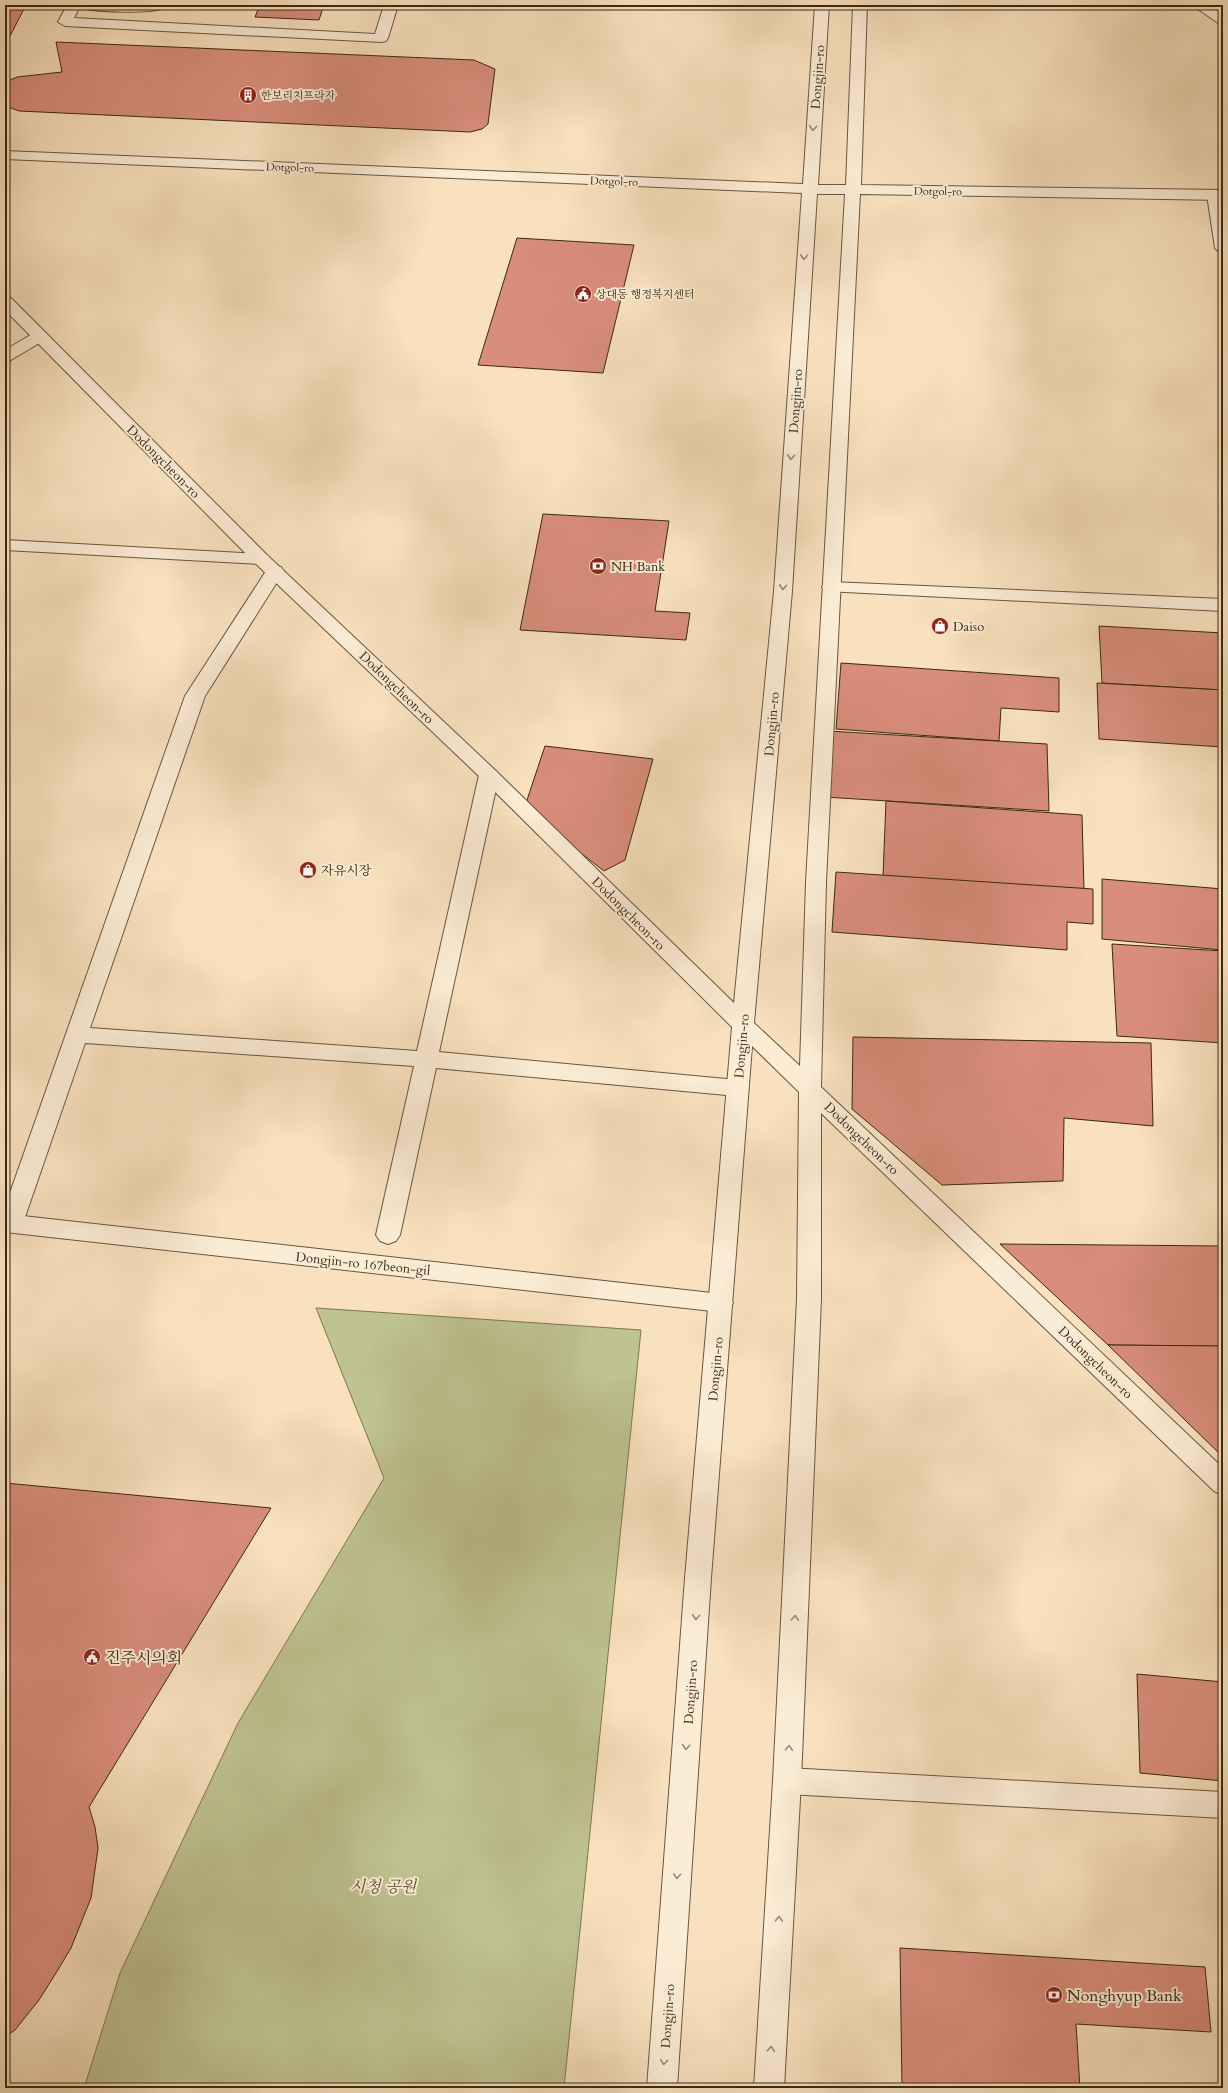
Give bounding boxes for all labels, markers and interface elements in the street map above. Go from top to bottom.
street label: Dongjin-ro [807,44,829,110]
building icon: 한보리치프라자 [238,85,258,105]
place label: 한보리치프라자 [261,88,336,103]
one-way arrow [808,125,817,131]
street label: Dotgol-ro [266,159,314,176]
street label: Dotgol-ro [590,173,638,190]
street label: Dotgol-ro [914,184,962,199]
one-way arrow [800,254,808,260]
public building icon: 상대동 행정복지센터 [573,284,593,304]
place label: 상대동 행정복지센터 [596,287,695,302]
street label: Dongjin-ro [785,368,807,434]
street label: Dodongcheon-ro [123,421,204,502]
one-way arrow [787,454,796,460]
bank icon: NH Bank [588,556,608,576]
place label: NH Bank [611,558,665,576]
one-way arrow [779,584,788,590]
shop icon: Daiso [930,616,950,636]
place label: Daiso [953,618,984,636]
street label: Dodongcheon-ro [355,647,438,728]
street label: Dongjin-ro [760,691,784,757]
shop icon: 자유시장 [298,860,318,880]
place label: 자유시장 [321,862,372,880]
street label: Dodongcheon-ro [588,873,669,954]
street label: Dongjin-ro [730,1013,754,1079]
street label: Dodongcheon-ro [820,1098,903,1179]
street label: Dongjin-ro 167beon-gil [295,1248,432,1280]
street label: Dodongcheon-ro [1054,1322,1137,1403]
street label: Dongjin-ro [704,1336,728,1402]
one-way arrow [691,1614,700,1620]
one-way arrow [790,1615,799,1621]
public building icon: 진주시의회 [82,1647,102,1667]
place label: 진주시의회 [105,1647,182,1669]
street label: Dongjin-ro [680,1659,702,1725]
one-way arrow [682,1744,691,1750]
one-way arrow [784,1745,793,1751]
one-way arrow [673,1873,682,1879]
park label: 시청 공원 [350,1876,418,1898]
one-way arrow [774,1916,783,1922]
street label: Dongjin-ro [657,1983,679,2049]
bank icon: Nonghyup Bank [1044,1985,1064,2005]
place label: Nonghyup Bank [1067,1985,1182,2007]
one-way arrow [766,2046,775,2052]
one-way arrow [660,2059,668,2065]

